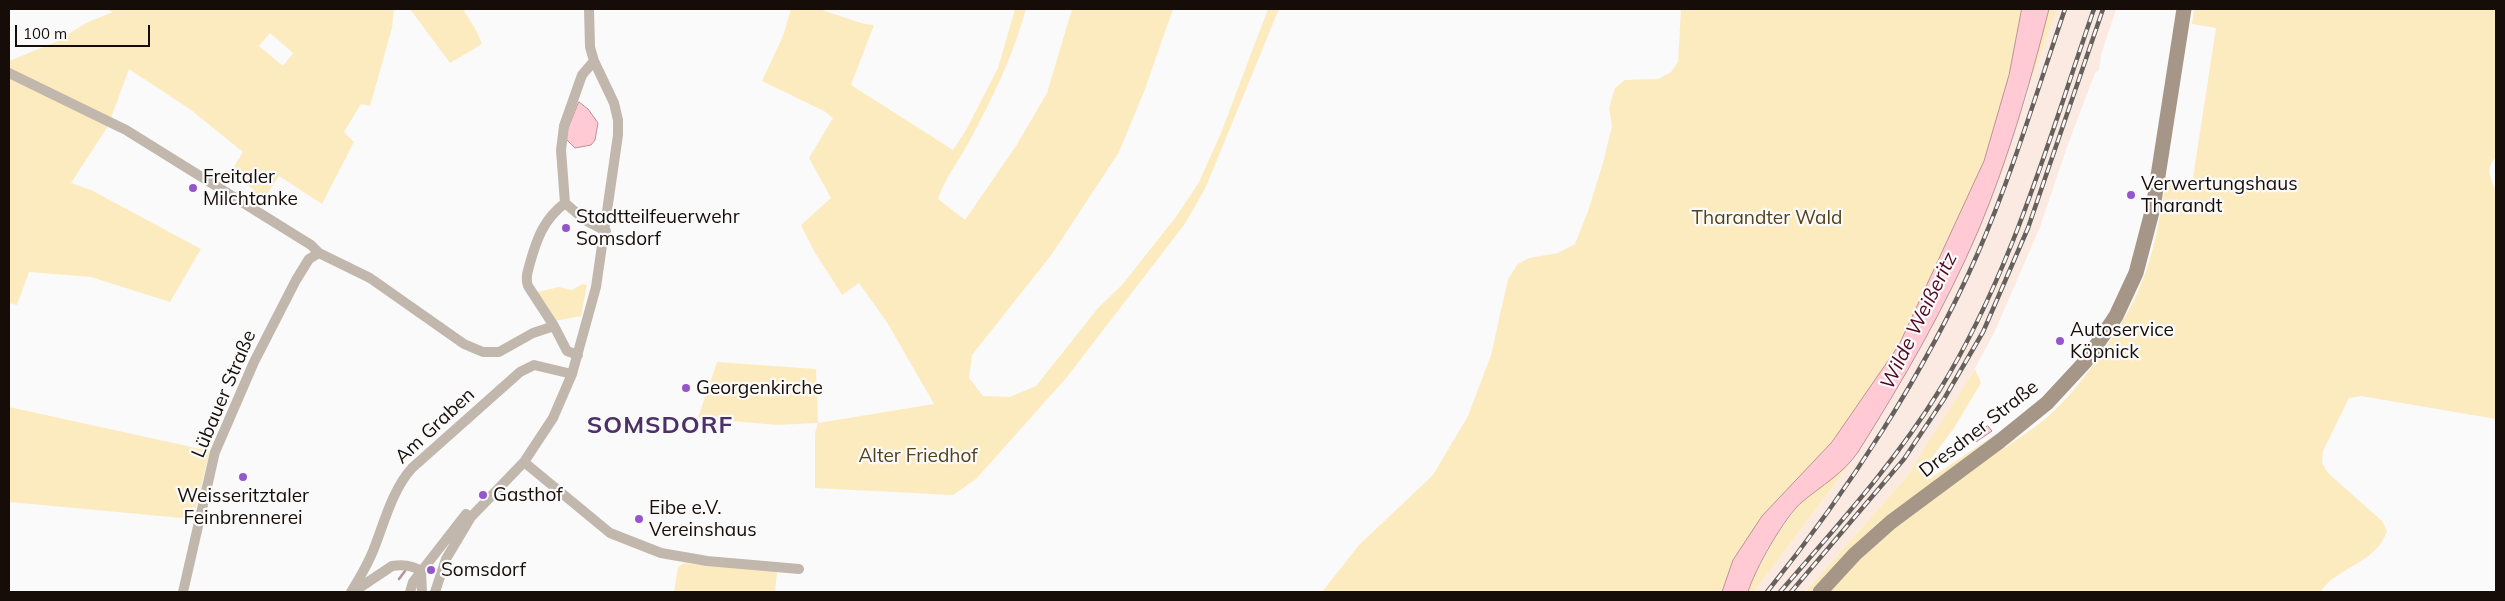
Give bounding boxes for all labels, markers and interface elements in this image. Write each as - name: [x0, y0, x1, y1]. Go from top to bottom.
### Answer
- scale bar: [18, 15, 152, 47]
- text: 100 m: [23, 24, 67, 43]
- place label: Freitaler Milchtanke: [203, 166, 298, 210]
- place label: Verwertungshaus Tharandt: [2141, 173, 2298, 217]
- marker: Freitaler Milchtanke: [187, 182, 199, 194]
- marker: Verwertungshaus Tharandt: [2125, 189, 2137, 201]
- place label: Stadtteilfeuerwehr Somsdorf: [576, 206, 740, 250]
- park label: Tharandter Wald: [1692, 207, 1842, 229]
- marker: Stadtteilfeuerwehr Somsdorf: [560, 222, 572, 234]
- water label: Wilde Weißeritz: [1875, 249, 1963, 393]
- place label: Autoservice Köpnick: [2070, 319, 2174, 363]
- street label: Lübauer Straße: [187, 327, 261, 461]
- marker: Autoservice Köpnick: [2054, 335, 2066, 347]
- street label: Dresdner Straße: [1915, 376, 2043, 482]
- place label: Georgenkirche: [696, 377, 823, 399]
- marker: Georgenkirche: [680, 382, 692, 394]
- street label: Am Graben: [390, 383, 480, 469]
- district label: SOMSDORF: [586, 412, 734, 440]
- park label: Alter Friedhof: [858, 445, 978, 467]
- marker: Weisseritztaler Feinbrennerei: [237, 471, 249, 483]
- place label: Gasthof: [493, 484, 563, 506]
- place label: Weisseritztaler Feinbrennerei: [177, 485, 309, 529]
- marker: Gasthof: [477, 489, 489, 501]
- place label: Eibe e.V. Vereinshaus: [649, 497, 757, 541]
- marker: Eibe e.V. Vereinshaus: [633, 513, 645, 525]
- place label: Somsdorf: [441, 559, 526, 581]
- marker: Somsdorf: [425, 564, 437, 576]

